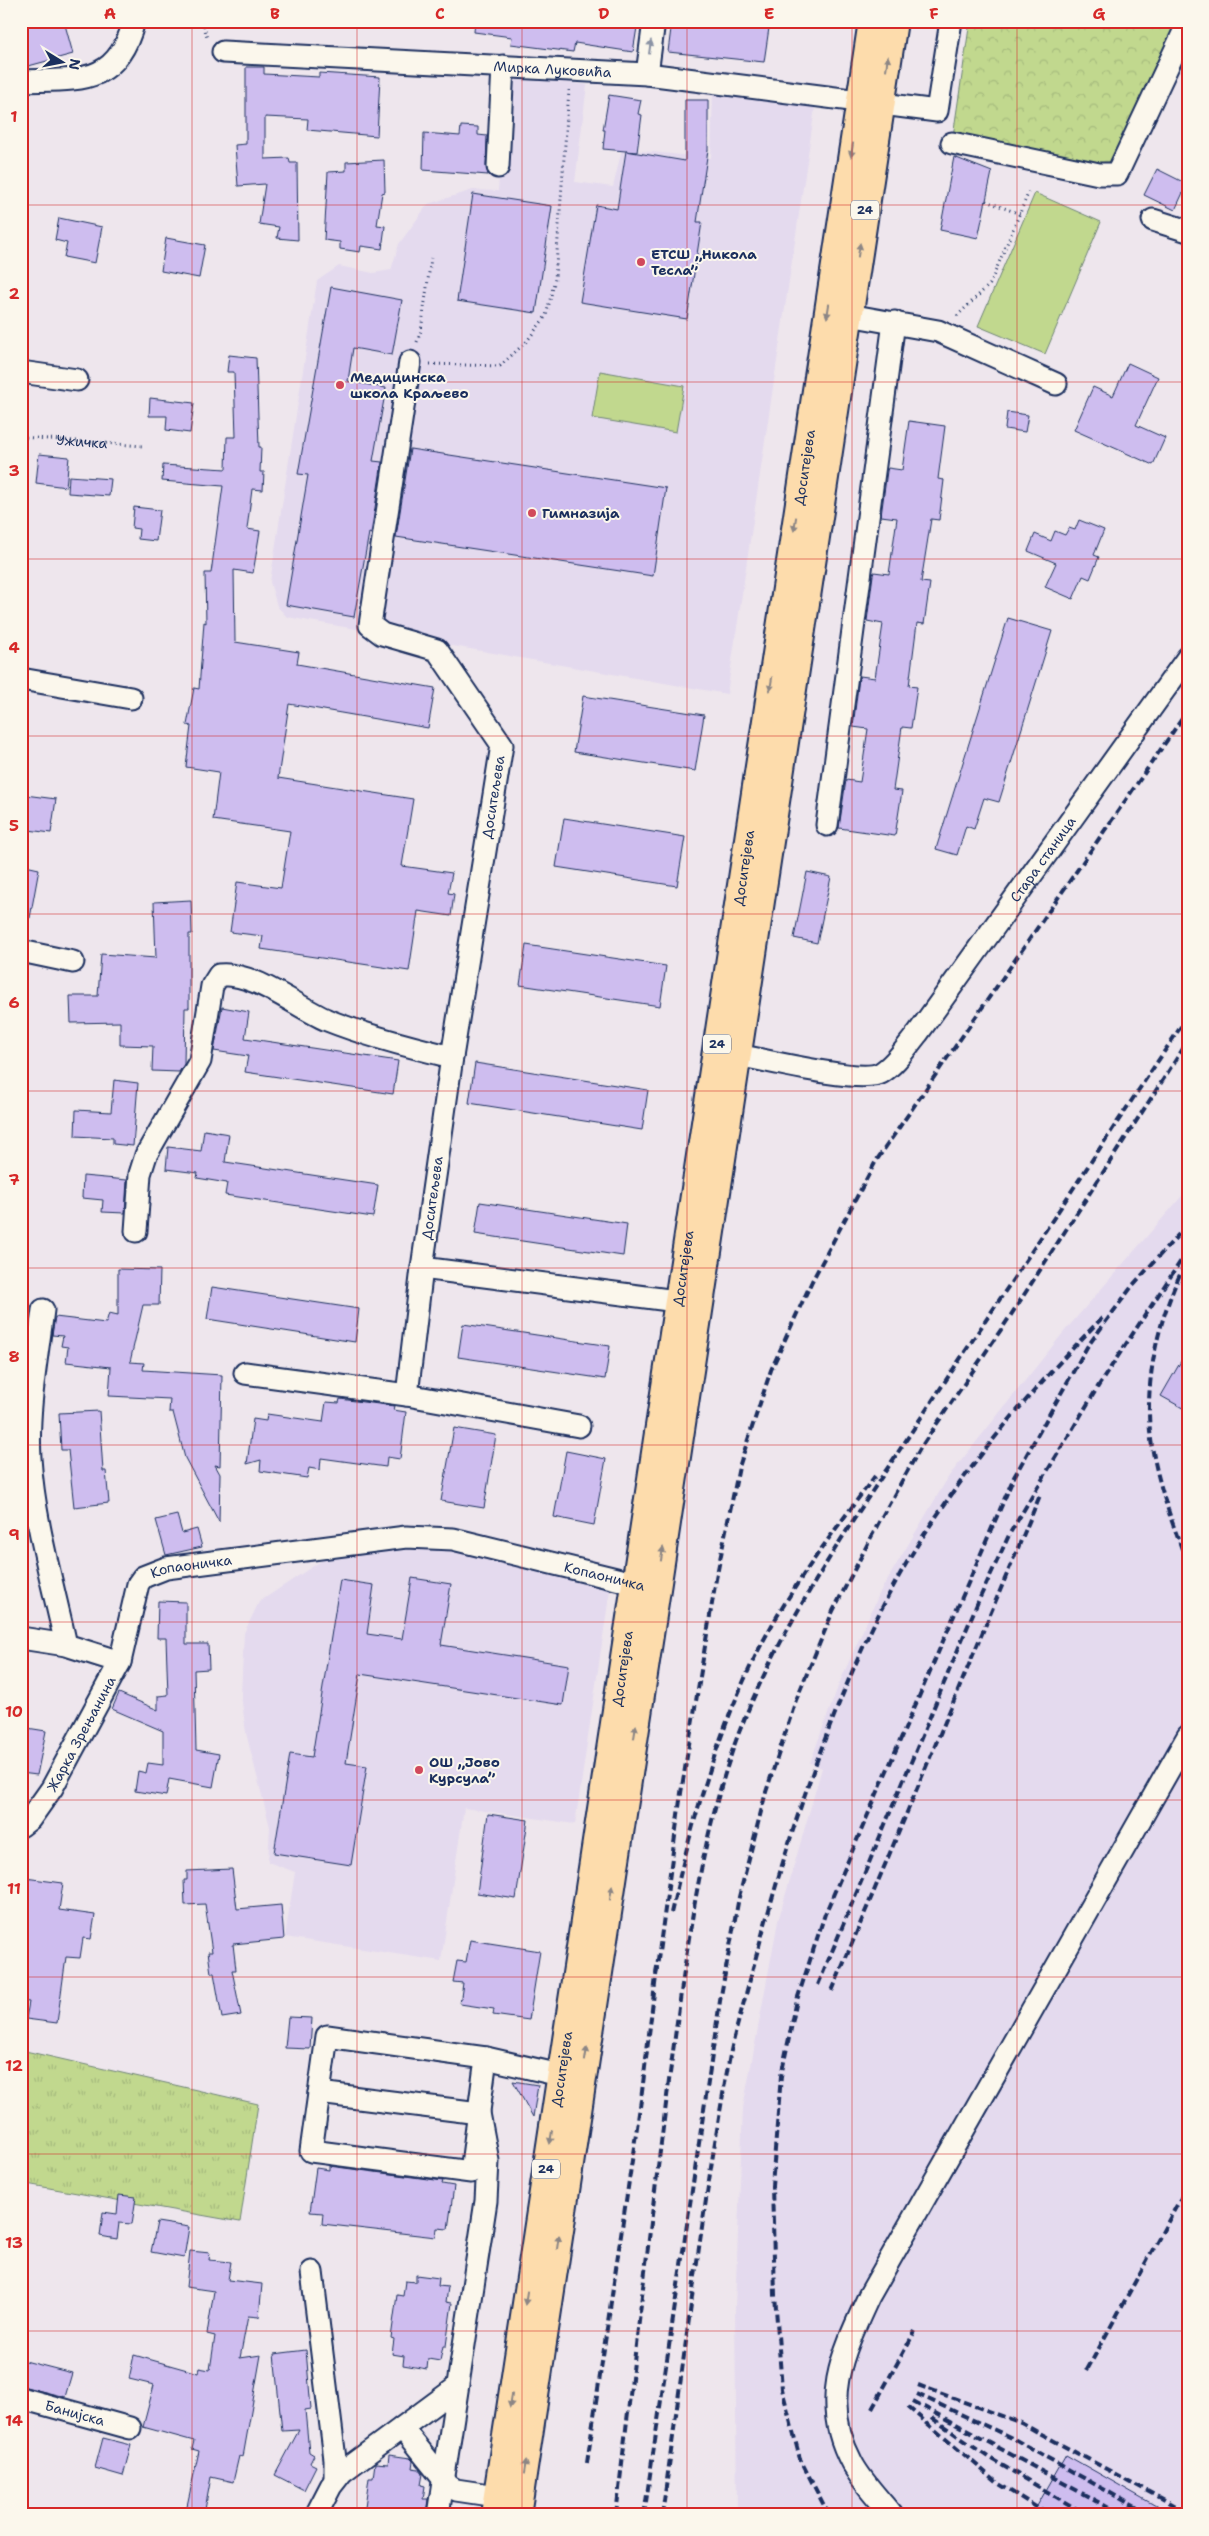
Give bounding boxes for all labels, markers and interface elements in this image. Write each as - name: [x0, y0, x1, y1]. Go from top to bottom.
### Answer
- text: A: [104, 3, 116, 24]
- text: B: [270, 3, 280, 24]
- text: C: [435, 3, 445, 24]
- text: D: [598, 3, 610, 24]
- text: E: [764, 3, 774, 24]
- text: F: [929, 3, 939, 24]
- text: G: [1093, 3, 1106, 24]
- north arrow: [38, 38, 88, 88]
- one-way arrow: [646, 39, 654, 55]
- one-way arrow: [884, 54, 892, 70]
- text: N: [65, 57, 85, 71]
- street label: Мирка Луковића: [493, 57, 612, 81]
- text: 1: [10, 106, 18, 127]
- one-way arrow: [848, 143, 856, 159]
- road number: 24: [851, 200, 879, 220]
- one-way arrow: [855, 241, 863, 257]
- place label: ЕТСШ „Никола Тесла”: [651, 245, 757, 279]
- marker: ЕТСШ „Никола Тесла”: [635, 256, 647, 268]
- text: 2: [8, 283, 20, 304]
- one-way arrow: [823, 303, 831, 319]
- place label: Медицинска школа Краљево: [350, 368, 469, 402]
- marker: Медицинска школа Краљево: [334, 379, 346, 391]
- street label: Доситејева: [790, 428, 819, 506]
- street label: Ужичка: [56, 431, 108, 452]
- text: 3: [8, 460, 20, 481]
- place label: Гимназија: [542, 504, 620, 522]
- marker: Гимназија: [526, 507, 538, 519]
- one-way arrow: [791, 516, 799, 532]
- text: 4: [8, 637, 20, 658]
- one-way arrow: [767, 677, 775, 693]
- street label: Доситељева: [478, 754, 508, 840]
- street label: Стара станица: [1006, 813, 1080, 906]
- text: 5: [9, 815, 19, 836]
- street label: Доситејева: [729, 829, 758, 907]
- text: 6: [8, 992, 20, 1013]
- road number: 24: [703, 1034, 731, 1054]
- street label: Доситељева: [417, 1155, 447, 1241]
- text: 7: [8, 1169, 20, 1190]
- street label: Доситејева: [668, 1229, 698, 1307]
- text: 8: [8, 1346, 20, 1367]
- text: 9: [8, 1524, 20, 1545]
- one-way arrow: [658, 1546, 666, 1562]
- street label: Копаоничка: [148, 1551, 233, 1582]
- street label: Копаоничка: [562, 1558, 647, 1595]
- street label: Доситејева: [608, 1629, 637, 1708]
- street label: Жарка Зрењанина: [43, 1673, 120, 1795]
- text: 10: [5, 1701, 23, 1722]
- one-way arrow: [631, 1724, 639, 1740]
- place label: ОШ „Јово Курсула”: [429, 1753, 500, 1787]
- marker: ОШ „Јово Курсула”: [413, 1764, 425, 1776]
- text: 11: [7, 1878, 21, 1899]
- one-way arrow: [607, 1885, 615, 1901]
- street label: Доситејева: [547, 2030, 576, 2108]
- one-way arrow: [583, 2045, 591, 2061]
- text: 12: [5, 2055, 23, 2076]
- one-way arrow: [546, 2130, 554, 2146]
- road number: 24: [532, 2160, 560, 2178]
- text: 13: [5, 2232, 23, 2253]
- one-way arrow: [555, 2233, 563, 2249]
- one-way arrow: [522, 2290, 530, 2306]
- one-way arrow: [506, 2394, 514, 2410]
- street label: Банијска: [43, 2396, 107, 2430]
- text: 14: [5, 2410, 23, 2431]
- one-way arrow: [521, 2458, 529, 2474]

